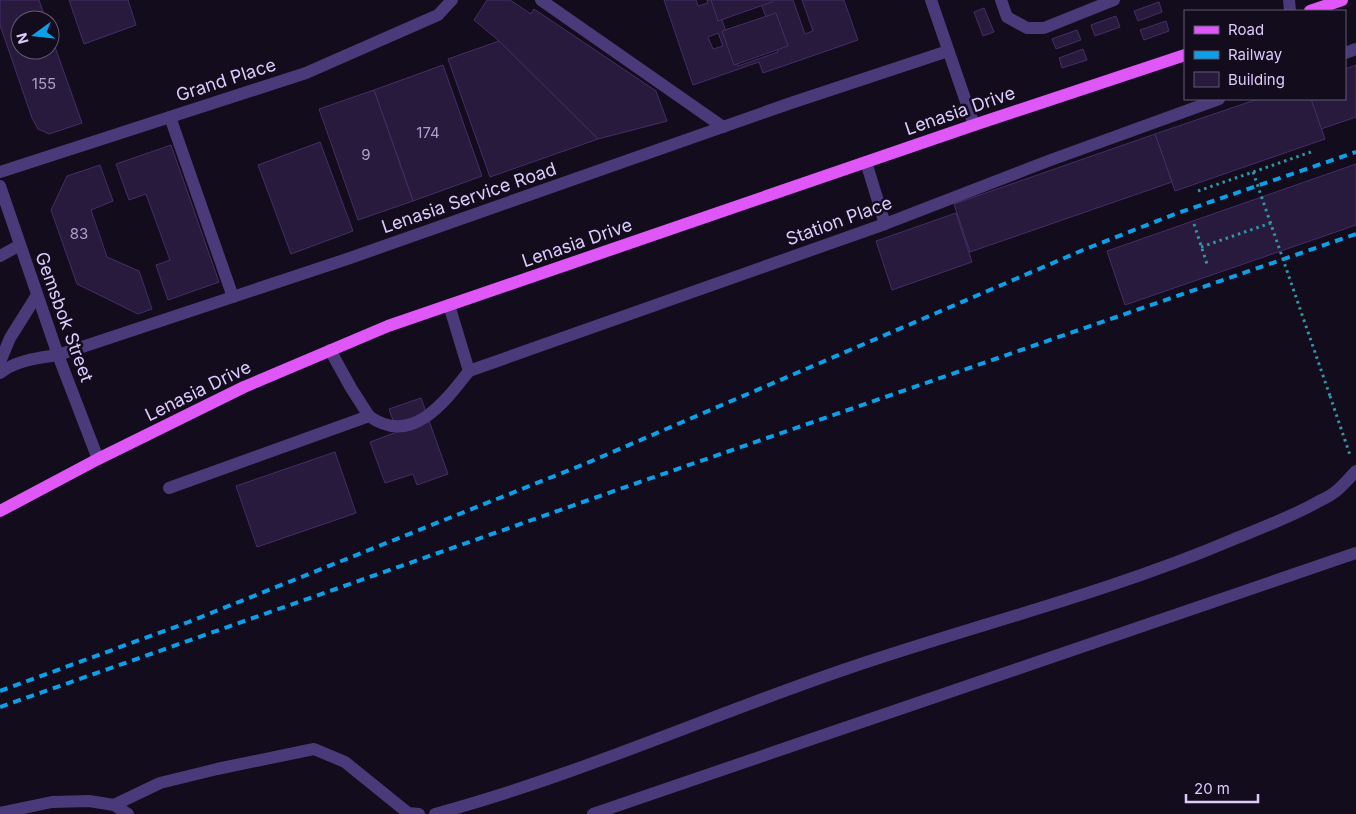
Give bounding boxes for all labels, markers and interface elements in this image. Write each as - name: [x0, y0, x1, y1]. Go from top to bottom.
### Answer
- north arrow: [10, 10, 60, 60]
- legend: [1184, 10, 1346, 100]
- text: Road: [1228, 20, 1264, 39]
- text: N: [12, 31, 32, 46]
- text: Railway: [1228, 45, 1283, 64]
- street label: Grand Place: [173, 54, 278, 106]
- text: Building: [1228, 70, 1285, 89]
- house number: 155: [32, 74, 56, 93]
- street label: Lenasia Drive: [902, 82, 1018, 139]
- house number: 174: [416, 123, 440, 142]
- house number: 9: [361, 145, 371, 164]
- street label: Lenasia Service Road: [379, 158, 559, 237]
- street label: Station Place: [783, 192, 895, 249]
- street label: Lenasia Drive: [519, 214, 635, 271]
- house number: 83: [70, 224, 88, 243]
- street label: Gemsbok Street: [31, 249, 98, 385]
- street label: Lenasia Drive: [141, 356, 254, 425]
- scale bar: [1186, 772, 1258, 804]
- text: 20 m: [1194, 779, 1230, 798]

